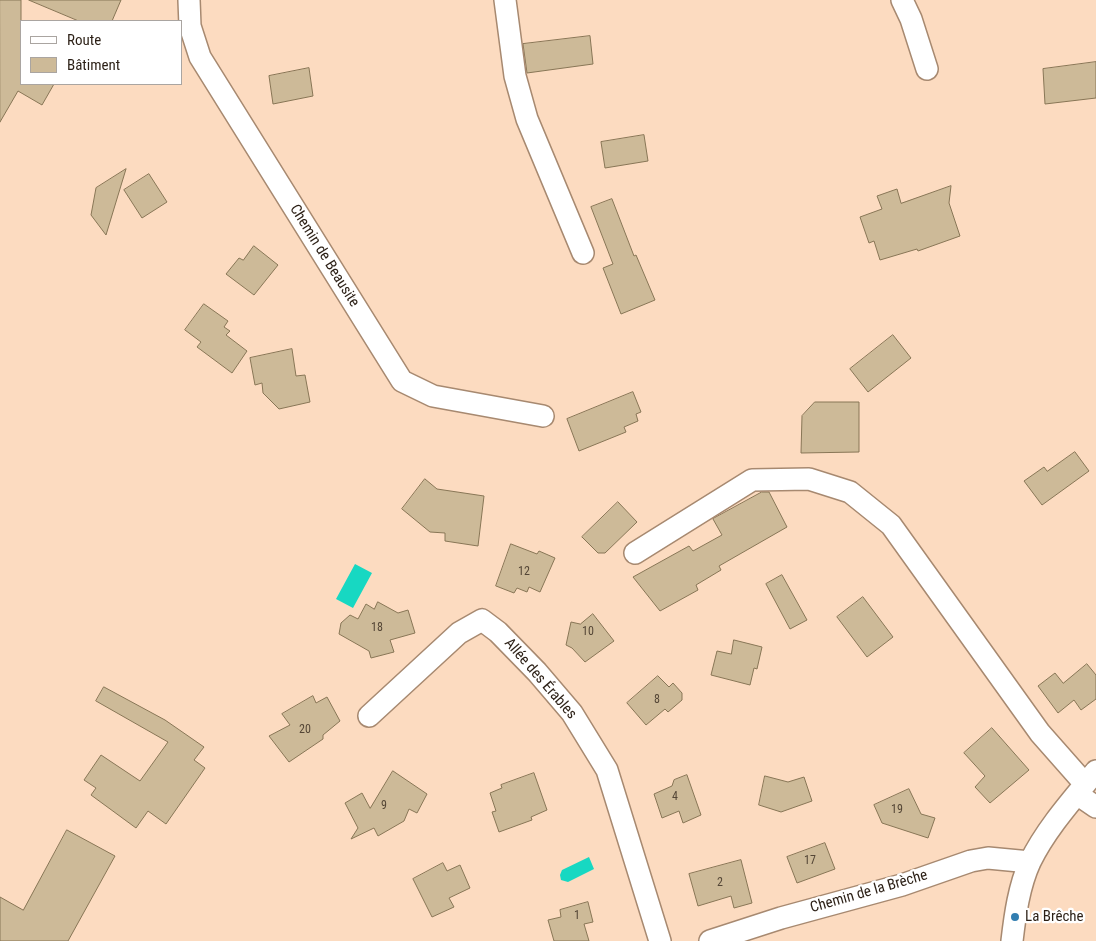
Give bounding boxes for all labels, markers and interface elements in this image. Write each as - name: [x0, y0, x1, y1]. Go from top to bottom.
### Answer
- legend: [20, 20, 182, 85]
- text: Route: [67, 31, 101, 49]
- text: Bâtiment: [67, 56, 120, 74]
- street label: Chemin de Beausite: [285, 201, 363, 311]
- house number: 12: [518, 565, 530, 579]
- house number: 18: [371, 621, 383, 635]
- house number: 10: [582, 625, 594, 639]
- street label: Allée des Érables: [500, 635, 580, 723]
- house number: 8: [654, 693, 660, 707]
- house number: 20: [299, 723, 311, 737]
- house number: 4: [672, 790, 678, 804]
- house number: 9: [381, 799, 387, 813]
- house number: 19: [891, 803, 903, 817]
- house number: 17: [804, 854, 816, 868]
- street label: Chemin de la Brèche: [808, 867, 930, 917]
- house number: 2: [717, 876, 723, 890]
- place label: La Brêche: [1025, 908, 1084, 926]
- house number: 1: [574, 909, 580, 923]
- marker: La Brêche: [1009, 911, 1021, 923]

